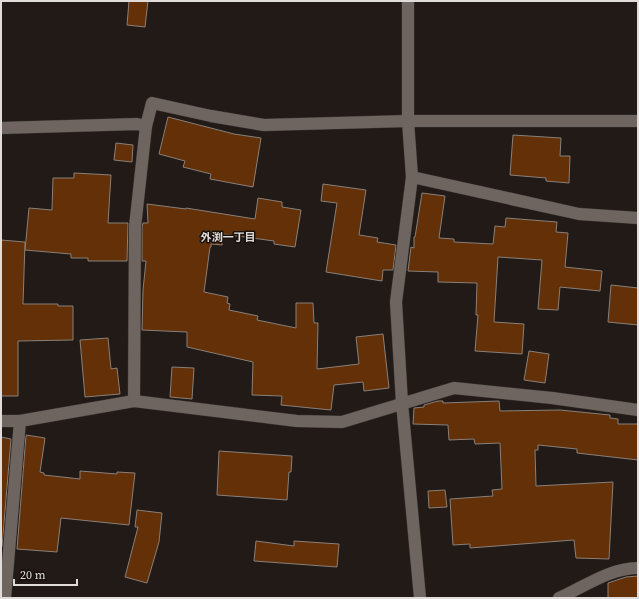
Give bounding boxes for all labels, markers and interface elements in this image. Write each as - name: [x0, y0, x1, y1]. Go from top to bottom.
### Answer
- district label: 外渕一丁目: [201, 230, 256, 245]
- scale bar: [14, 561, 77, 587]
- text: 20 m: [20, 567, 46, 583]

